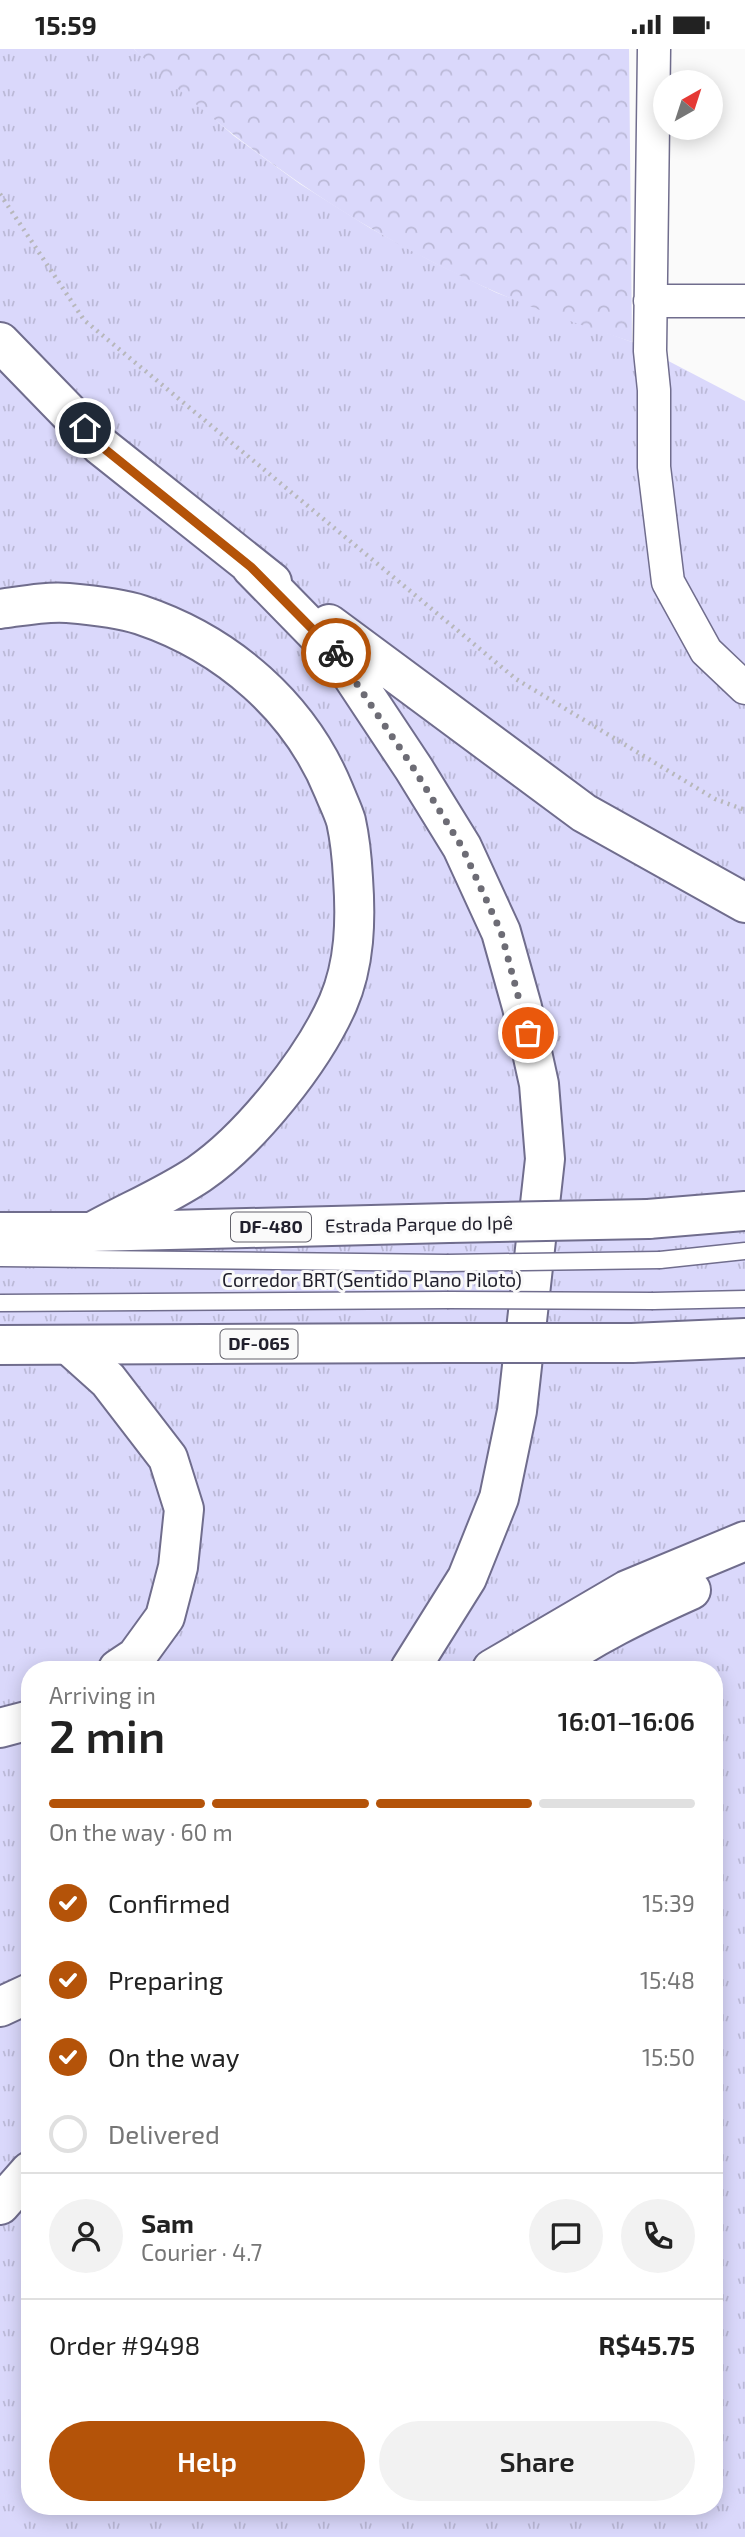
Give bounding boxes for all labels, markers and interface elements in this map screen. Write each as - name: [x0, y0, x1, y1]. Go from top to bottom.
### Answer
- text: 15:59: [35, 9, 97, 40]
- north arrow: [653, 70, 723, 140]
- map controls: [653, 70, 723, 140]
- pin: [55, 398, 115, 458]
- icon: home: [66, 409, 104, 447]
- courier: [301, 618, 371, 688]
- icon: bike: [317, 634, 355, 672]
- pin: [498, 1003, 558, 1063]
- icon: bag: [509, 1014, 547, 1052]
- street label: Estrada Parque do Ipê: [325, 1210, 513, 1237]
- road number: DF-480: [231, 1212, 311, 1241]
- street label: Corredor BRT(Sentido Plano Piloto): [222, 1268, 522, 1291]
- road number: DF-065: [220, 1329, 298, 1359]
- text: Arriving in: [49, 1681, 156, 1709]
- text: 16:01–16:06: [558, 1705, 695, 1736]
- text: 2 min: [49, 1707, 165, 1762]
- text: On the way · 60 m: [49, 1818, 233, 1846]
- icon: check: [49, 1884, 87, 1922]
- text: Confirmed: [108, 1887, 231, 1918]
- text: 15:39: [642, 1889, 695, 1917]
- icon: check: [49, 1961, 87, 1999]
- text: Preparing: [108, 1964, 223, 1995]
- text: 15:48: [640, 1966, 695, 1994]
- icon: check: [49, 2038, 87, 2076]
- text: On the way: [108, 2041, 239, 2072]
- text: 15:50: [642, 2043, 695, 2071]
- text: Delivered: [108, 2118, 220, 2149]
- button: person: [49, 2199, 123, 2273]
- button: chat: [529, 2199, 603, 2273]
- button: phone: [621, 2199, 695, 2273]
- text: Sam: [141, 2207, 194, 2238]
- text: Courier · 4.7: [141, 2238, 262, 2266]
- text: Order #9498: [49, 2329, 200, 2360]
- text: R$45.75: [599, 2329, 695, 2360]
- button: Help: [49, 2421, 365, 2501]
- button: Share: [379, 2421, 695, 2501]

